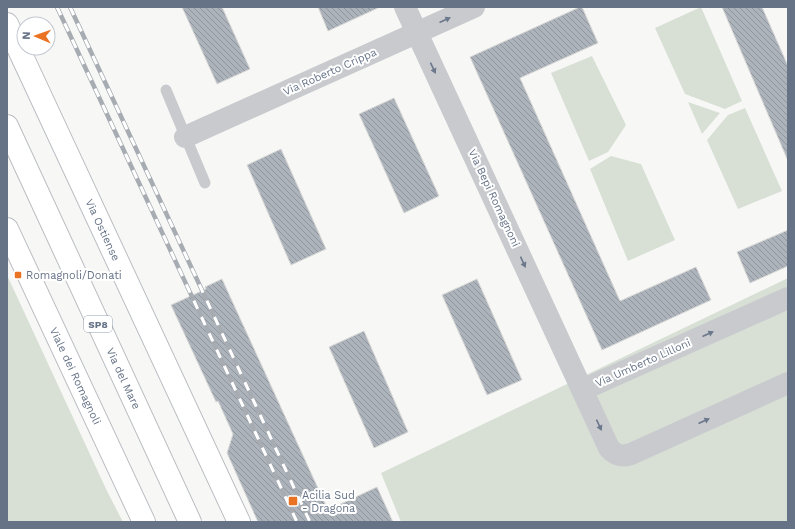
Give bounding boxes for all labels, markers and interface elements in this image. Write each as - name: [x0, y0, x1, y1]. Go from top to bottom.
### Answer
- north arrow: [16, 16, 56, 56]
- one-way arrow: [440, 17, 451, 23]
- text: N: [20, 31, 33, 40]
- street label: Via Roberto Crippa: [281, 46, 379, 98]
- one-way arrow: [430, 62, 436, 74]
- street label: Via Bepi Romagnoni: [466, 147, 522, 249]
- street label: Via Ostiense: [83, 197, 123, 263]
- one-way arrow: [520, 256, 526, 268]
- place label: Romagnoli/Donati: [26, 269, 122, 282]
- marker: Romagnoli/Donati: [13, 270, 23, 280]
- road number: SP8: [84, 316, 112, 332]
- street label: Viale dei Romagnoli: [47, 325, 104, 427]
- one-way arrow: [702, 331, 713, 337]
- street label: Via Umberto Lilloni: [593, 336, 693, 390]
- street label: Via del Mare: [104, 346, 143, 411]
- one-way arrow: [698, 418, 709, 424]
- one-way arrow: [596, 419, 602, 431]
- place label: Acilia Sud - Dragona: [302, 489, 355, 515]
- marker: Acilia Sud - Dragona: [287, 495, 299, 507]

